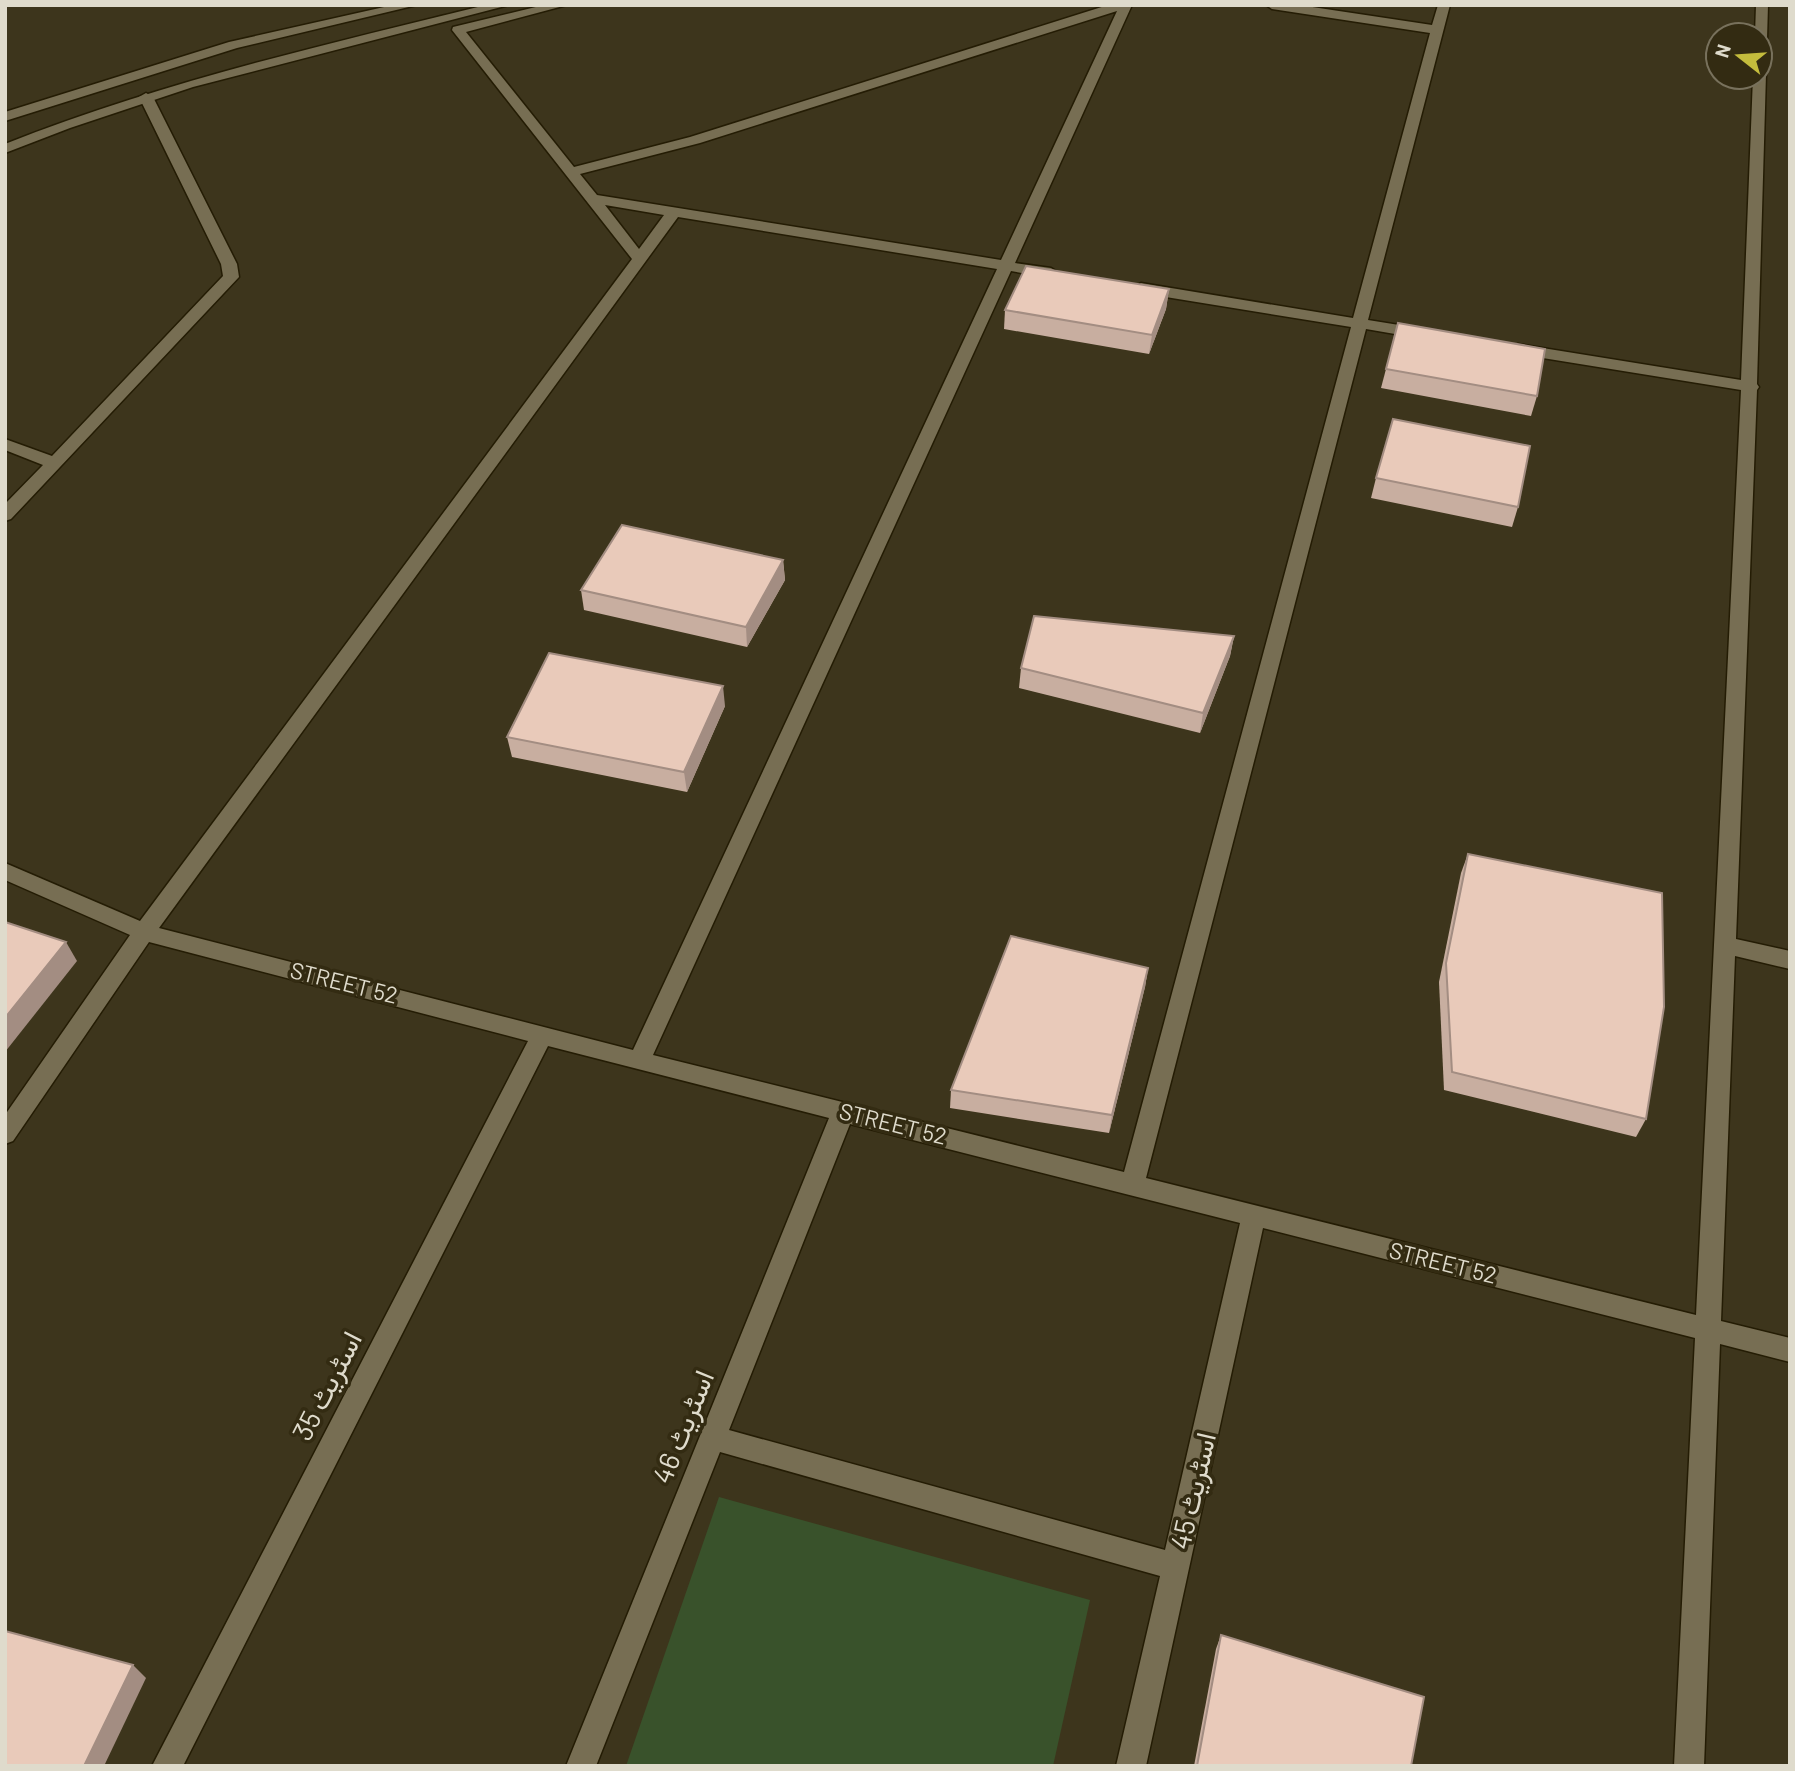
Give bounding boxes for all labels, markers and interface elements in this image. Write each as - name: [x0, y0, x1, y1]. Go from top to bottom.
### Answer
- north arrow: [1704, 21, 1774, 91]
- text: N: [1709, 41, 1735, 60]
- street label: STREET 52: [288, 955, 401, 1009]
- street label: STREET 52: [837, 1096, 950, 1150]
- street label: STREET 52: [1387, 1235, 1500, 1289]
- street label: اسٹریٹ 35: [284, 1325, 370, 1447]
- street label: اسٹریٹ 46: [644, 1365, 722, 1489]
- street label: اسٹریٹ 45: [1162, 1429, 1224, 1553]

